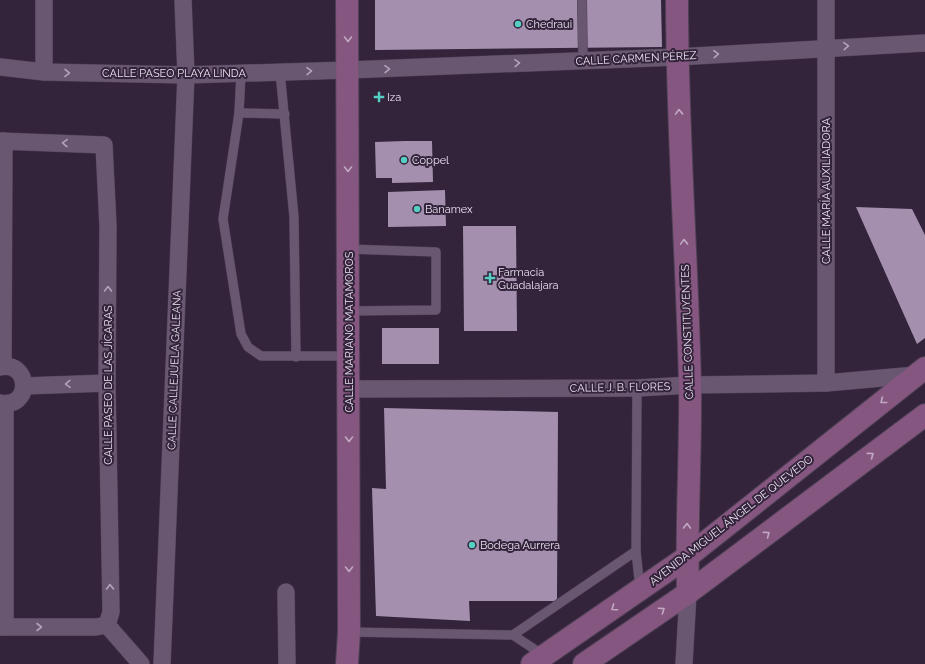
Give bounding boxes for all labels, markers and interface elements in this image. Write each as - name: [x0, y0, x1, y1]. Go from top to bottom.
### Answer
- place label: Chedraui: [526, 18, 572, 31]
- marker: Chedraui: [513, 19, 523, 29]
- one-way arrow: [344, 36, 352, 42]
- one-way arrow: [843, 42, 849, 51]
- street label: CALLE CARMEN PÉREZ: [575, 48, 697, 68]
- one-way arrow: [713, 50, 719, 59]
- one-way arrow: [514, 59, 520, 68]
- one-way arrow: [384, 64, 390, 73]
- street label: CALLE PASEO PLAYA LINDA: [102, 67, 246, 80]
- one-way arrow: [306, 67, 312, 76]
- one-way arrow: [64, 68, 70, 77]
- place label: Iza: [387, 91, 401, 104]
- marker: Iza: [374, 92, 384, 102]
- one-way arrow: [675, 109, 683, 115]
- street label: CALLE MARÍA AUXILIADORA: [819, 117, 833, 264]
- one-way arrow: [62, 139, 68, 148]
- place label: Coppel: [412, 154, 449, 167]
- marker: Coppel: [399, 155, 409, 165]
- one-way arrow: [344, 166, 352, 172]
- place label: Banamex: [425, 203, 473, 216]
- marker: Banamex: [412, 204, 422, 214]
- one-way arrow: [680, 239, 689, 245]
- street label: CALLE MARIANO MATAMOROS: [343, 251, 356, 412]
- street label: CALLE CONSTITUYENTES: [679, 264, 696, 400]
- place label: Farmacia Guadalajara: [498, 266, 559, 292]
- marker: Farmacia Guadalajara: [485, 273, 495, 283]
- one-way arrow: [103, 286, 112, 292]
- street label: CALLE CALLEJUELA GALEANA: [165, 289, 184, 450]
- street label: CALLE PASEO DE LAS JÍCARAS: [101, 305, 115, 465]
- one-way arrow: [65, 380, 71, 389]
- street label: CALLE J. B. FLORES: [570, 380, 671, 395]
- one-way arrow: [881, 397, 888, 404]
- one-way arrow: [345, 436, 353, 442]
- street label: AVENIDA MIGUEL ÁNGEL DE QUEVEDO: [646, 452, 816, 588]
- one-way arrow: [867, 453, 874, 460]
- one-way arrow: [683, 523, 692, 529]
- one-way arrow: [763, 531, 770, 538]
- place label: Bodega Aurrera: [480, 539, 560, 552]
- marker: Bodega Aurrera: [467, 540, 477, 550]
- one-way arrow: [345, 566, 353, 572]
- one-way arrow: [106, 584, 114, 590]
- one-way arrow: [611, 603, 618, 611]
- one-way arrow: [658, 608, 665, 615]
- one-way arrow: [36, 623, 42, 631]

